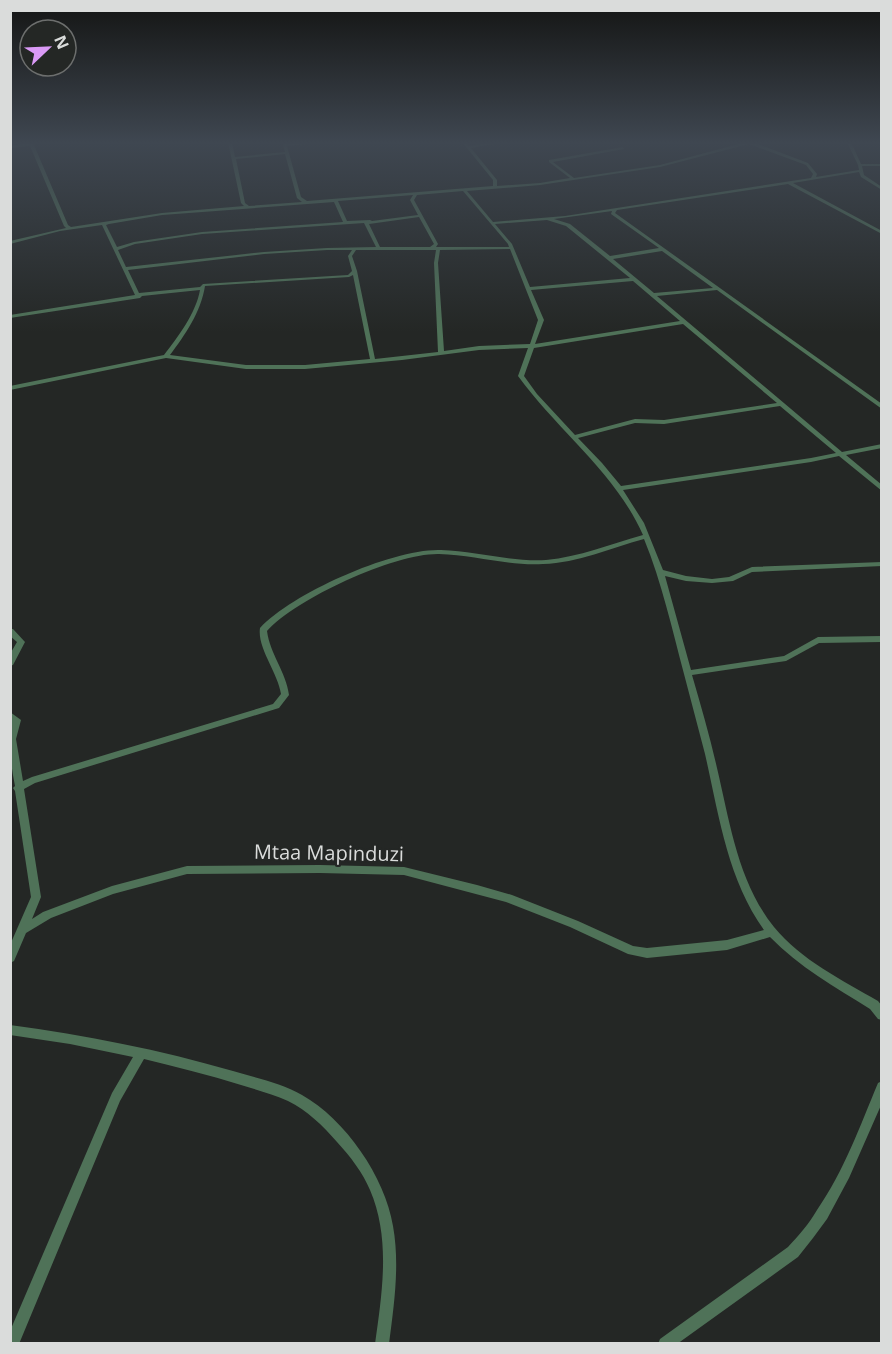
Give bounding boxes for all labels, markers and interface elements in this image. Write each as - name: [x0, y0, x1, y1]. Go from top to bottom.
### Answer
- north arrow: [18, 18, 78, 78]
- text: N: [49, 32, 74, 52]
- street label: Mtaa Mapinduzi: [254, 838, 404, 867]

